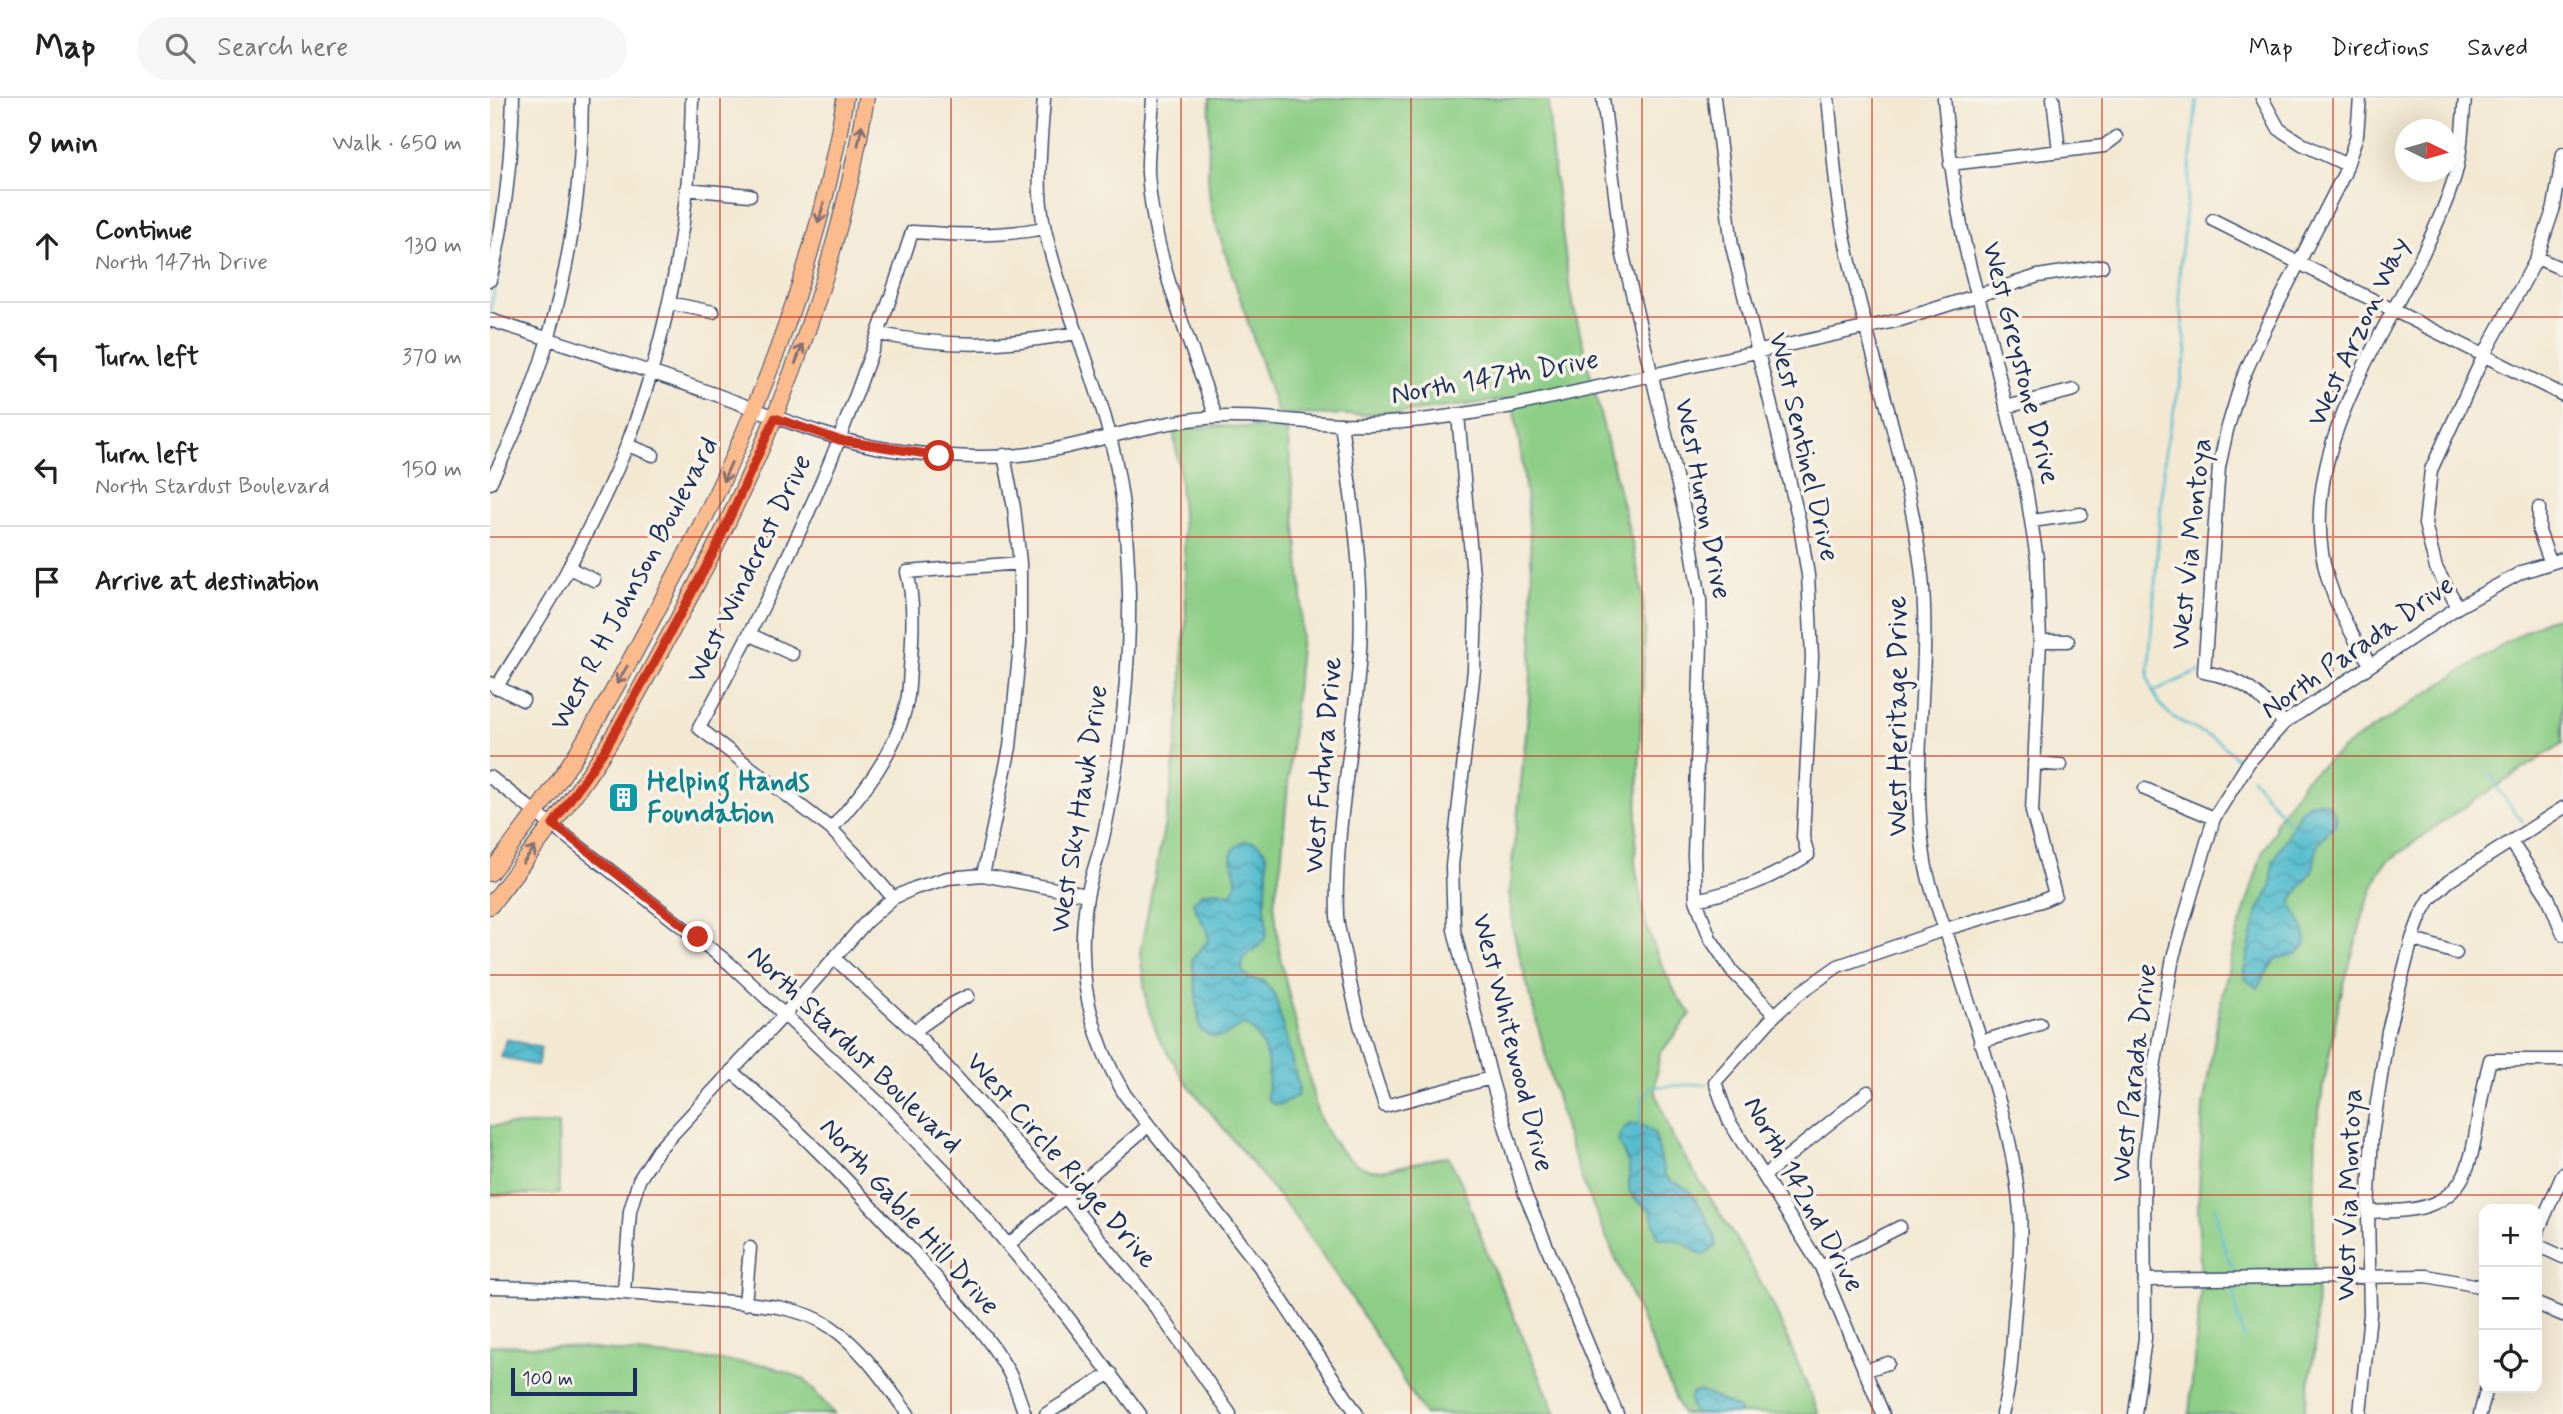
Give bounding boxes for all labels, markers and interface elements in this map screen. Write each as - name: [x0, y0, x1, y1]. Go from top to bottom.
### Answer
- search box: [137, 17, 627, 80]
- text: Map: [35, 26, 95, 70]
- icon: search: [161, 29, 199, 67]
- text: Search here: [217, 31, 348, 65]
- text: Map: [2249, 33, 2293, 64]
- text: Directions: [2331, 33, 2429, 64]
- text: Saved: [2467, 33, 2528, 64]
- north arrow: [2395, 119, 2458, 182]
- text: 9 min: [28, 124, 98, 163]
- one-way arrow: [853, 124, 867, 147]
- text: Walk · 650 m: [332, 129, 462, 159]
- one-way arrow: [814, 201, 827, 224]
- text: Continue: [95, 214, 192, 248]
- icon: ahead: [28, 227, 66, 265]
- text: 130 m: [404, 231, 462, 261]
- street label: West Arzon Way: [2299, 231, 2419, 433]
- street label: West Greystone Drive: [1972, 238, 2068, 488]
- text: North 147th Drive: [95, 248, 268, 278]
- street label: West Sentinel Drive: [1759, 329, 1847, 565]
- icon: left: [28, 339, 66, 377]
- text: Turn left: [95, 341, 199, 375]
- street label: North 147th Drive: [1388, 342, 1602, 414]
- text: 370 m: [402, 343, 462, 373]
- one-way arrow: [794, 344, 806, 365]
- street label: West Huron Drive: [1664, 396, 1740, 602]
- street label: West R H Johnson Boulevard: [542, 431, 728, 737]
- street label: West Via Montoya: [2162, 436, 2222, 652]
- text: Turn left: [95, 438, 199, 472]
- route start: [923, 440, 954, 471]
- street label: West Windcrest Drive: [678, 448, 822, 690]
- icon: left: [28, 451, 66, 489]
- text: 150 m: [401, 455, 462, 485]
- one-way arrow: [720, 461, 733, 483]
- text: North Stardust Boulevard: [95, 472, 330, 502]
- icon: arrive: [28, 563, 66, 601]
- text: Arrive at destination: [95, 565, 319, 599]
- street label: North Parada Drive: [2254, 568, 2462, 728]
- street label: West Heritage Drive: [1880, 596, 1917, 836]
- street label: West Futura Drive: [1296, 655, 1352, 875]
- one-way arrow: [615, 664, 629, 684]
- street label: West Sky Hawk Drive: [1042, 682, 1118, 936]
- place label: Helping Hands Foundation: [647, 764, 810, 833]
- building icon: Helping Hands Foundation: [607, 781, 641, 815]
- one-way arrow: [522, 846, 537, 864]
- street label: West Whitewood Drive: [1462, 910, 1562, 1176]
- route end: [682, 921, 713, 952]
- street label: North Stardust Boulevard: [738, 938, 970, 1162]
- street label: West Parada Drive: [2103, 961, 2167, 1185]
- street label: West Circle Ridge Drive: [957, 1045, 1165, 1277]
- street label: West Via Montoya: [2328, 1088, 2372, 1302]
- street label: North 142nd Drive: [1734, 1091, 1872, 1299]
- street label: North Gable Hill Drive: [810, 1110, 1008, 1324]
- map controls: [2479, 1204, 2542, 1393]
- button: +: [2479, 1204, 2542, 1267]
- button: −: [2479, 1267, 2542, 1330]
- button: locate: [2479, 1330, 2542, 1393]
- scale bar: [511, 1365, 637, 1397]
- text: 100 m: [522, 1367, 573, 1392]

